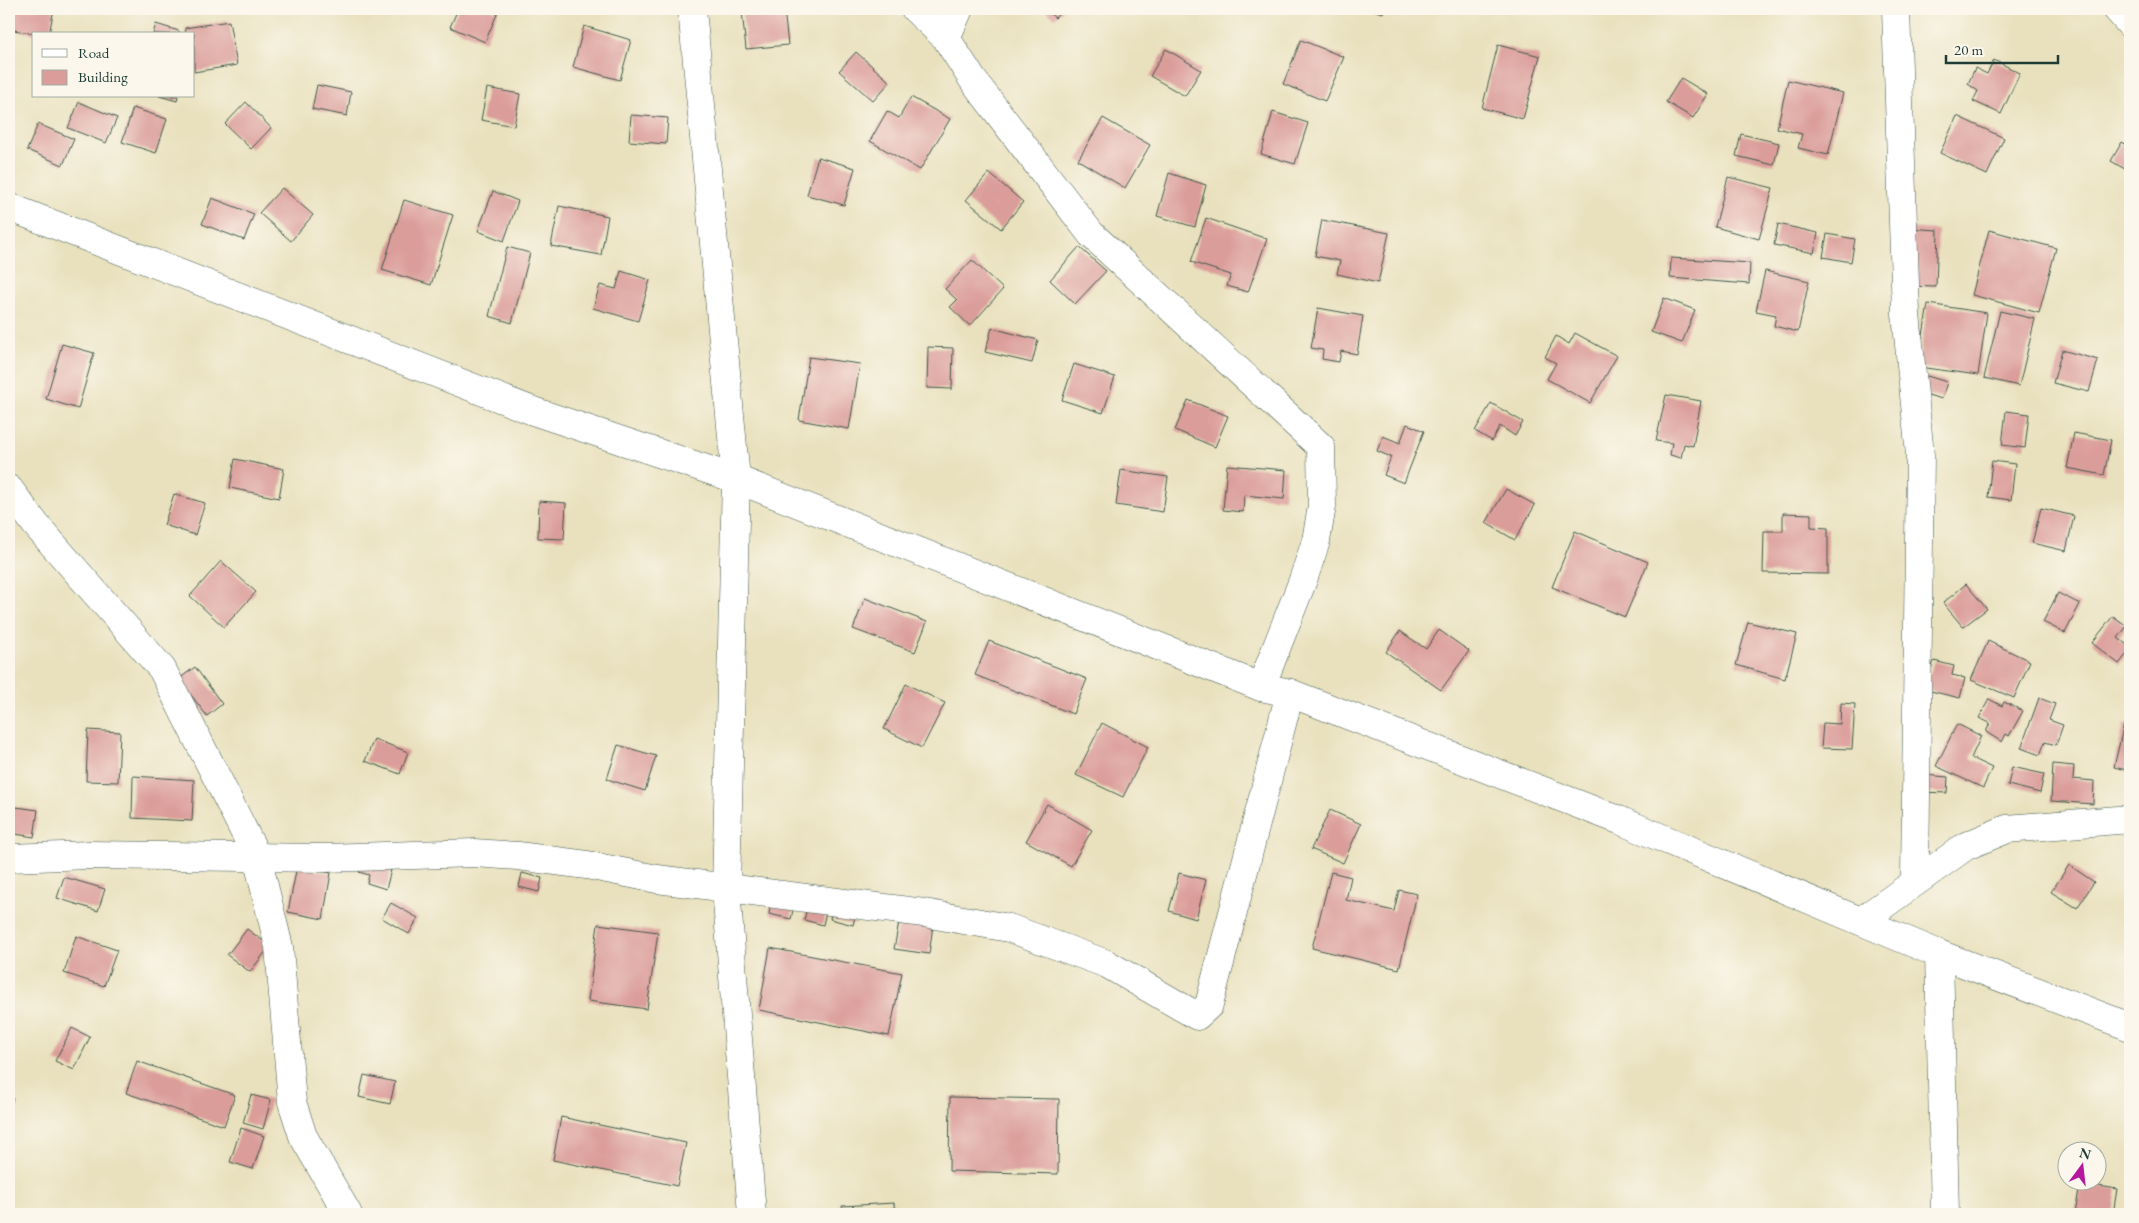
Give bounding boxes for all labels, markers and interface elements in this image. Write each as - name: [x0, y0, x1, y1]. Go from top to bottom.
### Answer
- legend: [32, 32, 195, 98]
- scale bar: [1946, 32, 2059, 64]
- text: 20 m: [1954, 40, 1983, 59]
- text: Road: [78, 43, 110, 62]
- text: Building: [78, 67, 128, 86]
- north arrow: [2056, 1140, 2106, 1190]
- text: N: [2078, 1143, 2094, 1164]

